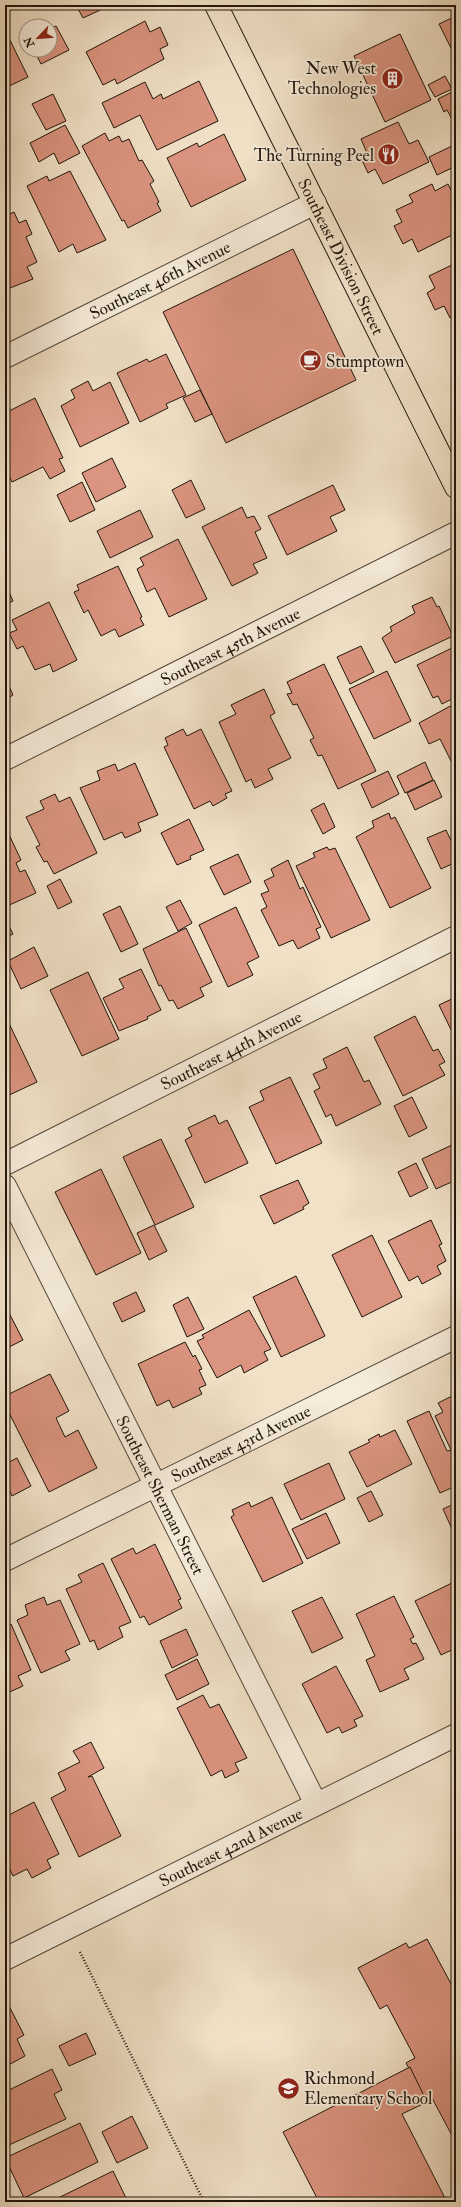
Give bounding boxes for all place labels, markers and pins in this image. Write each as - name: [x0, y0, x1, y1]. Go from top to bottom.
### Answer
- place label: New West Technologies: [288, 58, 376, 99]
- building icon: New West Technologies: [379, 65, 405, 91]
- restaurant icon: The Turning Peel: [376, 142, 402, 168]
- place label: The Turning Peel: [254, 145, 375, 166]
- cafe icon: Stumptown: [297, 348, 323, 374]
- place label: Stumptown: [326, 351, 405, 373]
- place label: Richmond Elementary School: [304, 2068, 433, 2110]
- school or university icon: Richmond Elementary School: [276, 2075, 302, 2101]

